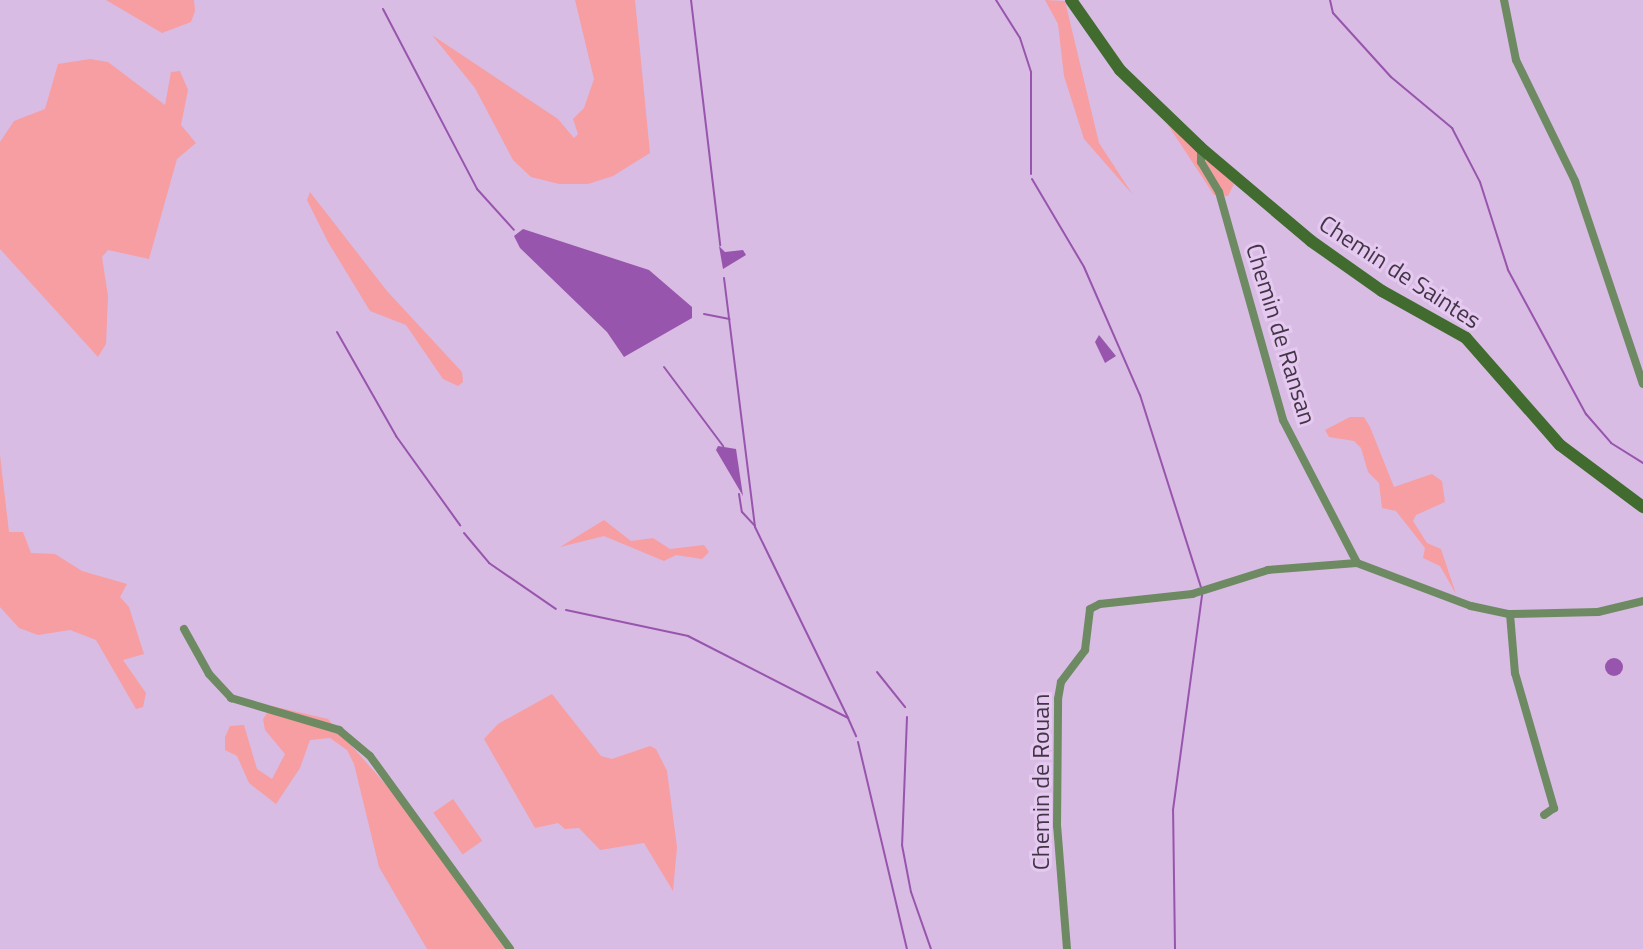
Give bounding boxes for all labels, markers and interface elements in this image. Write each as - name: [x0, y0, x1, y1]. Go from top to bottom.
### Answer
- street label: Chemin de Saintes: [1314, 209, 1486, 335]
- street label: Chemin de Ransan: [1240, 240, 1322, 428]
- street label: Chemin de Rouan: [1027, 694, 1055, 870]

